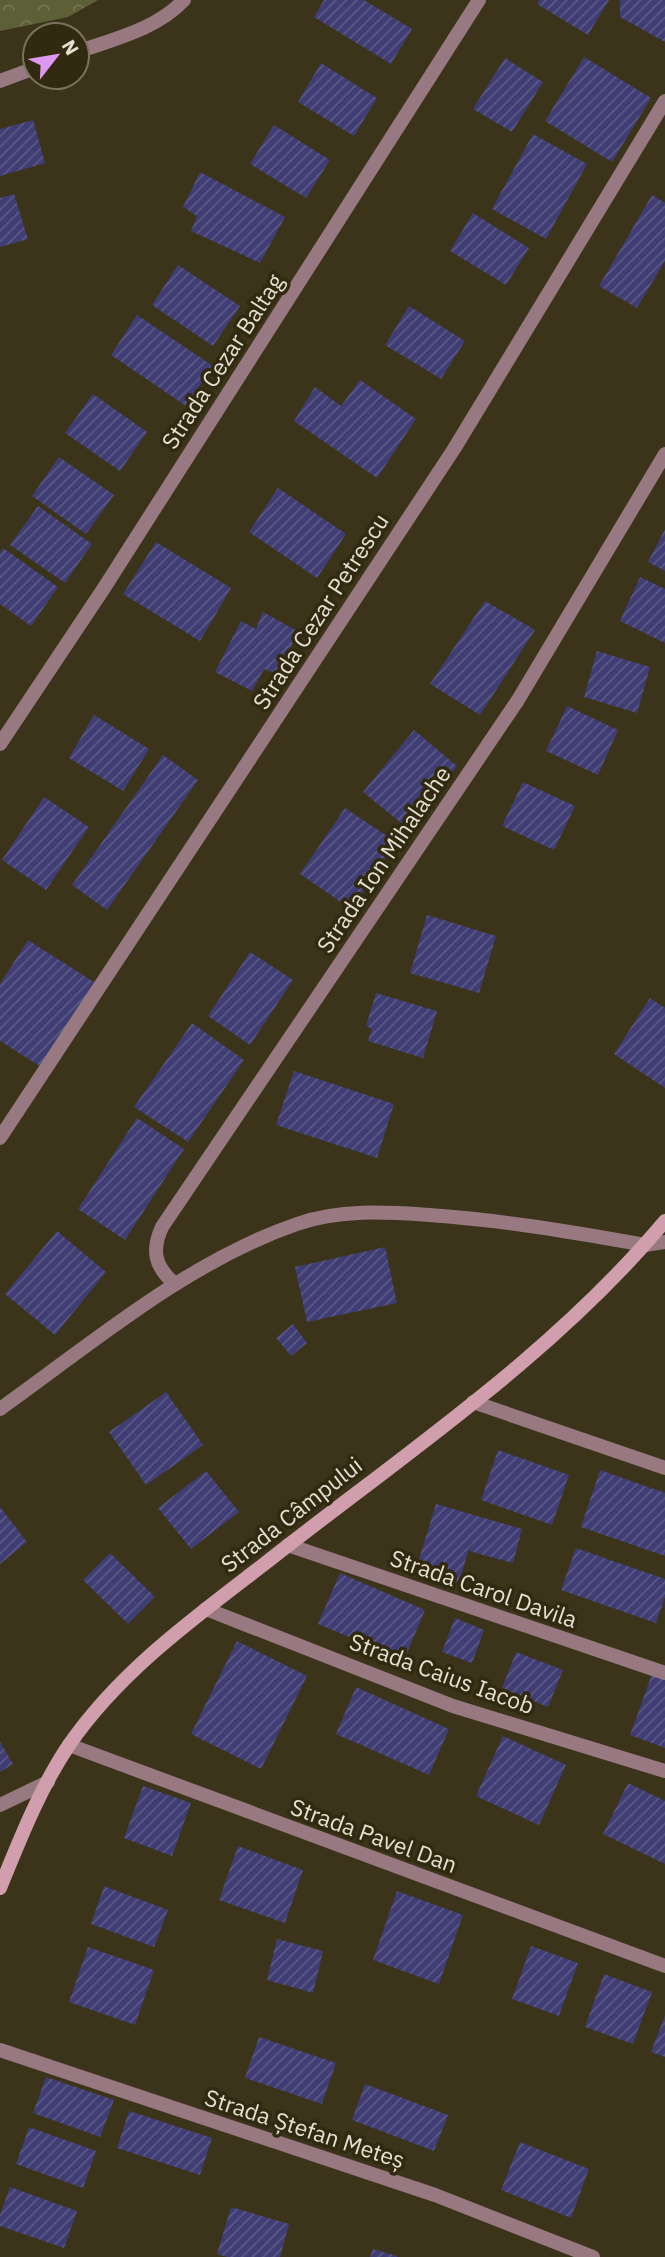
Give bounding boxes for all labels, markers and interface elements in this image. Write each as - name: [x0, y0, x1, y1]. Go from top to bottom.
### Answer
- north arrow: [21, 21, 91, 91]
- text: N: [57, 35, 84, 59]
- street label: Strada Cezar Baltag: [154, 268, 290, 454]
- street label: Strada Cezar Petrescu: [245, 507, 395, 715]
- street label: Strada Ion Mihalache: [309, 760, 457, 958]
- street label: Strada Câmpului: [214, 1449, 368, 1579]
- street label: Strada Carol Davila: [387, 1542, 581, 1634]
- street label: Strada Caius Iacob: [346, 1626, 538, 1720]
- street label: Strada Pavel Dan: [287, 1791, 461, 1879]
- street label: Strada Ștefan Meteș: [201, 2082, 409, 2174]

